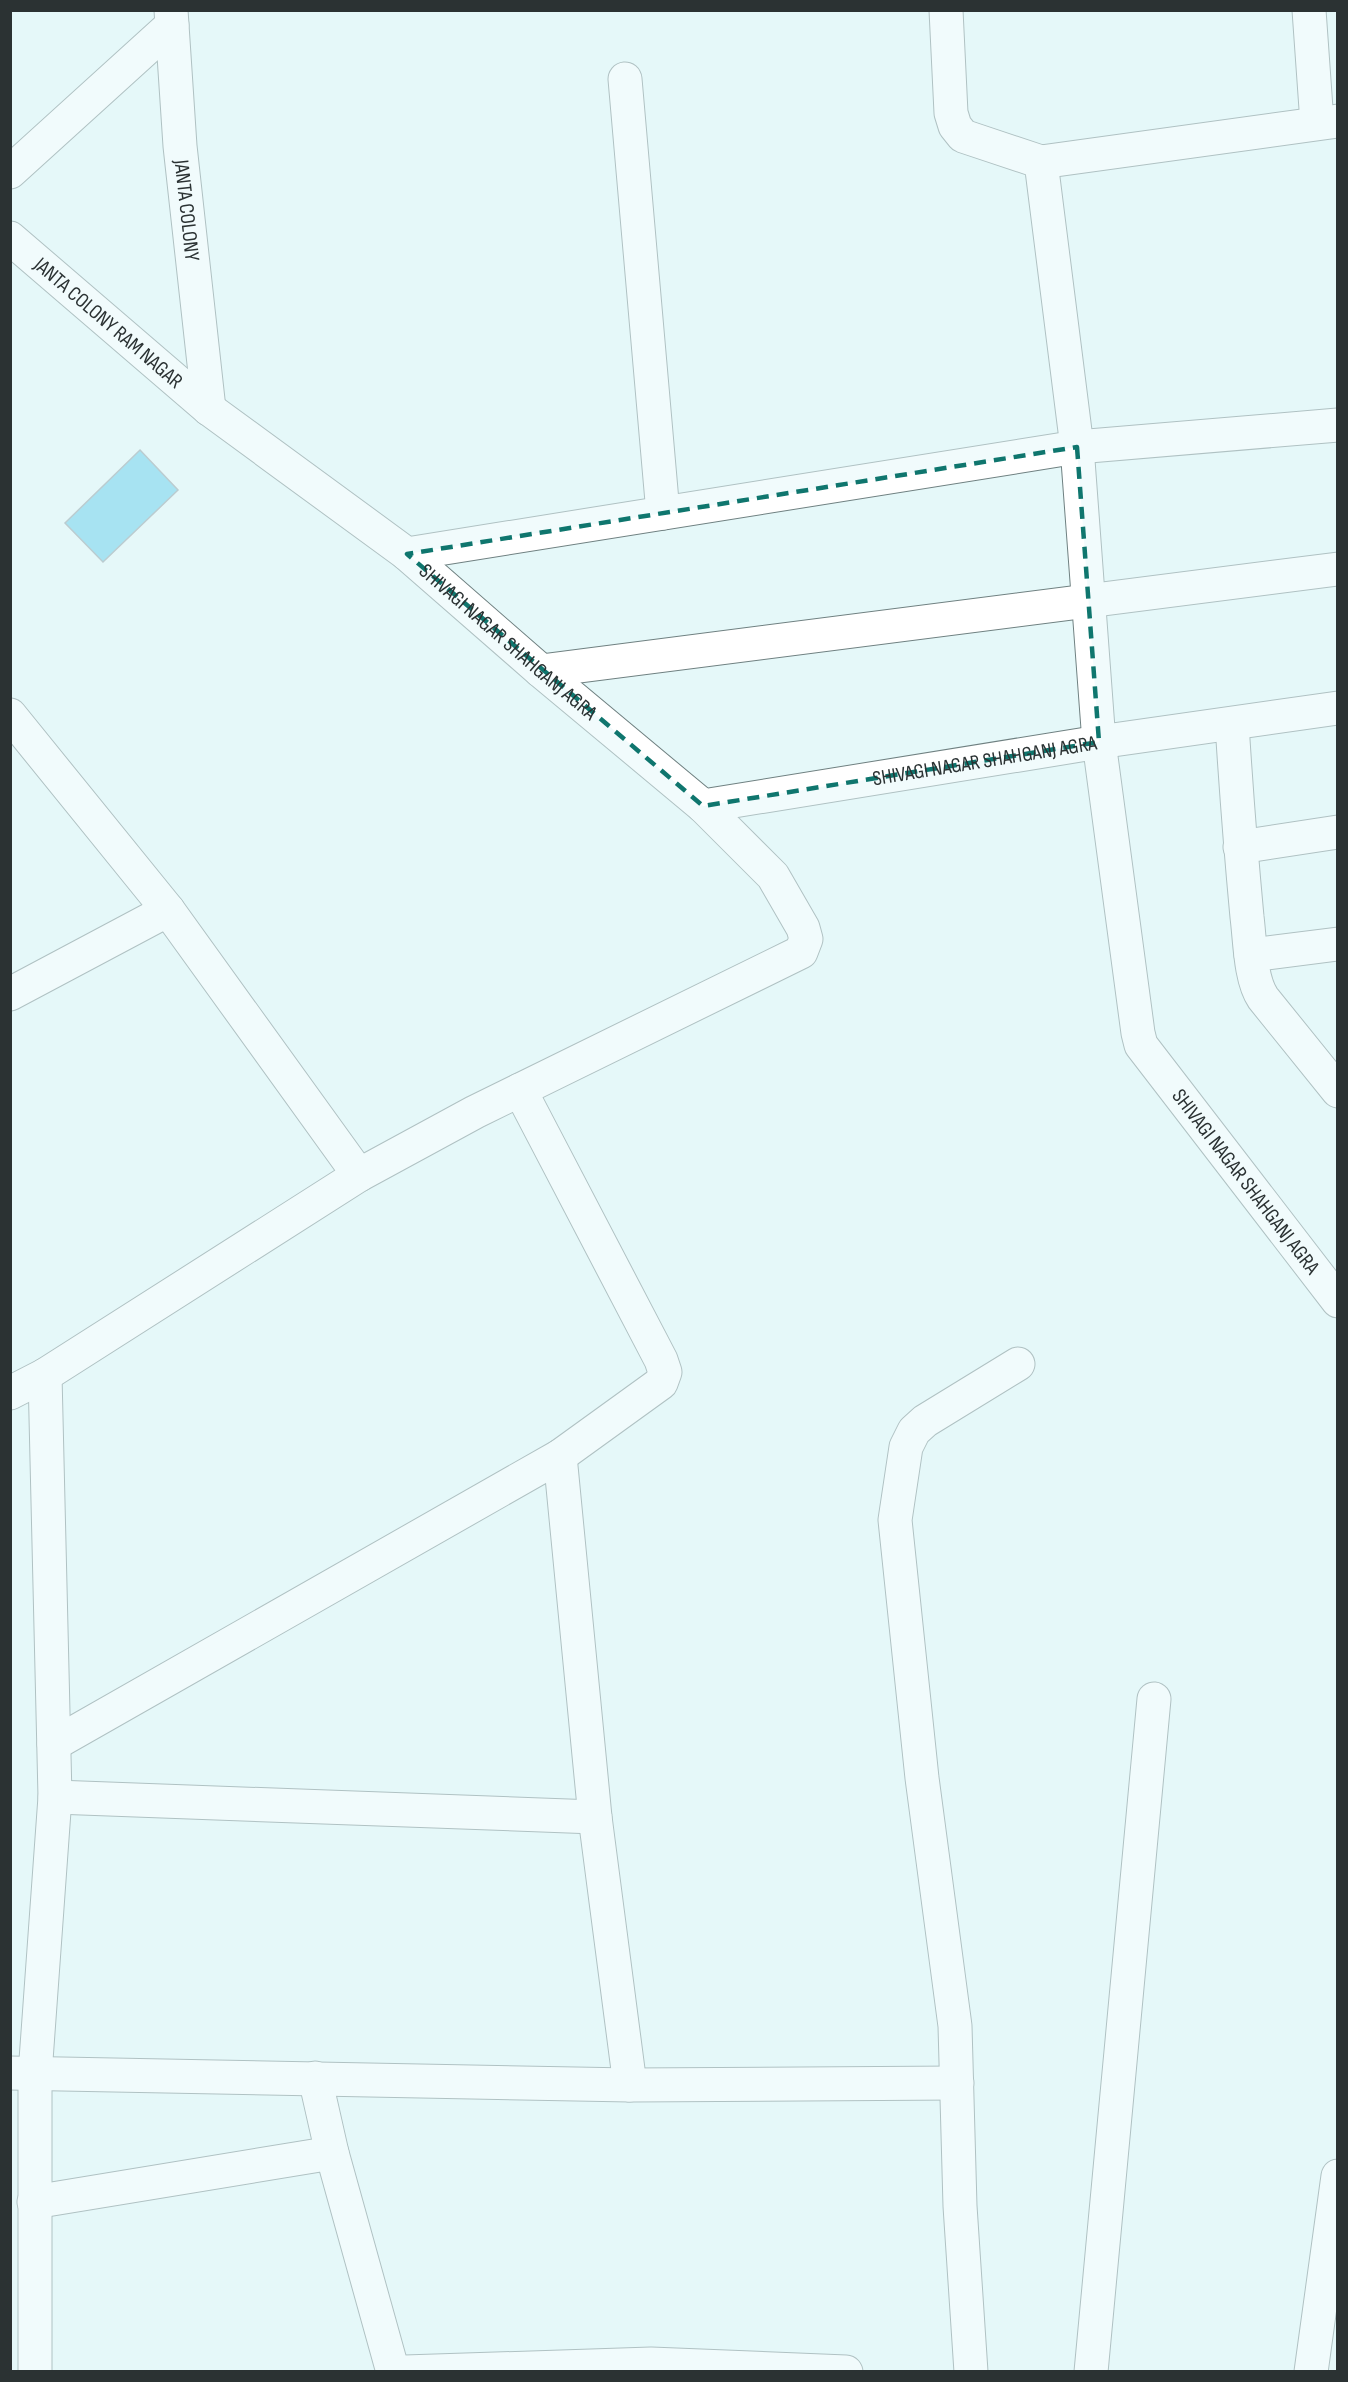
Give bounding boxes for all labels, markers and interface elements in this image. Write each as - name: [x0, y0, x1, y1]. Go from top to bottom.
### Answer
- street label: JANTA COLONY: [169, 157, 205, 262]
- street label: JANTA COLONY RAM NAGAR: [28, 251, 188, 394]
- street label: SHIVAGI NAGAR SHAHGANJ AGRA: [414, 558, 603, 726]
- street label: SHIVAGI NAGAR SHAHGANJ AGRA: [871, 730, 1100, 791]
- street label: SHIVAGI NAGAR SHAHGANJ AGRA: [1167, 1084, 1326, 1280]

